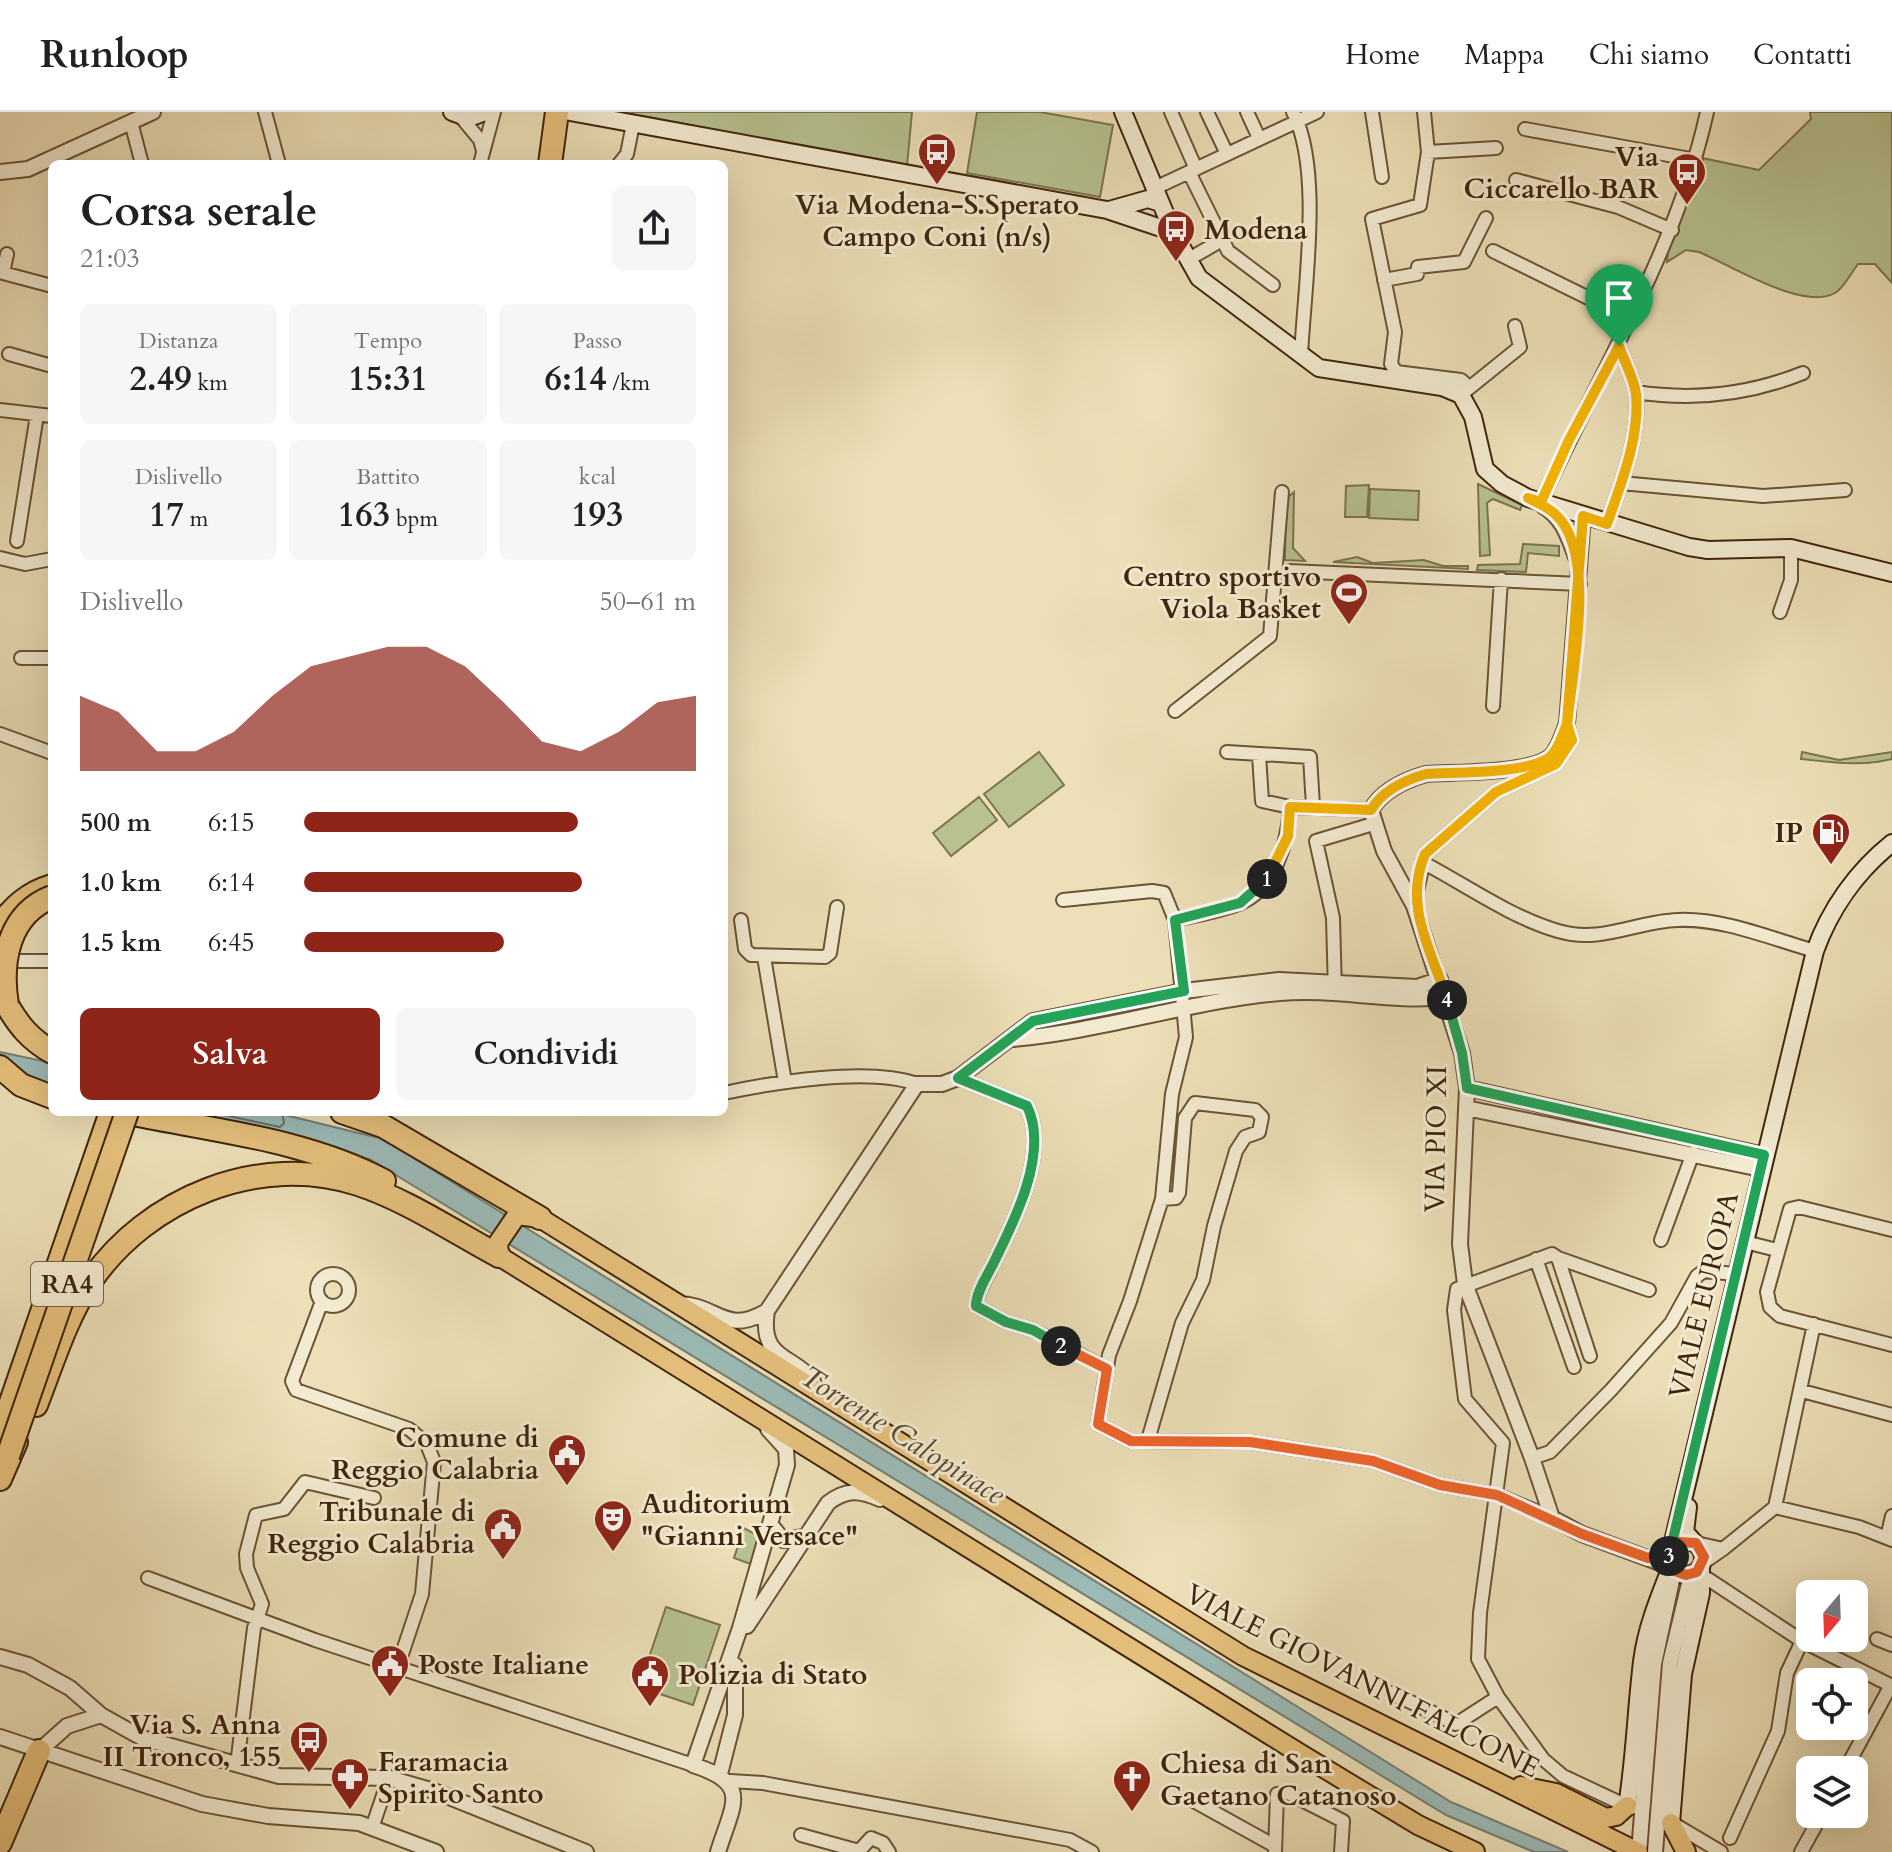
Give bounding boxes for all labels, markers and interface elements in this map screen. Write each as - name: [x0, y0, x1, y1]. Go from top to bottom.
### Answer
- text: Runloop: [40, 29, 189, 81]
- text: Home: [1345, 36, 1420, 74]
- text: Mappa: [1464, 36, 1545, 74]
- text: Chi siamo: [1589, 36, 1709, 74]
- text: Contatti: [1753, 36, 1852, 74]
- bus stop icon: Via Modena-S.Sperato Campo Coni (n/s): [916, 131, 958, 186]
- place label: Via Ciccarello BAR: [1464, 138, 1659, 208]
- bus stop icon: Via Ciccarello BAR: [1666, 151, 1708, 206]
- text: Corsa serale: [80, 181, 317, 241]
- button: share: [612, 186, 696, 270]
- place label: Via Modena-S.Sperato Campo Coni (n/s): [795, 186, 1079, 256]
- bus stop icon: Modena: [1155, 208, 1197, 263]
- place label: Modena: [1204, 211, 1308, 249]
- text: 21:03: [80, 241, 140, 276]
- pin: [1585, 264, 1653, 346]
- icon: arrive: [1597, 276, 1641, 320]
- text: Distanza: [139, 326, 219, 356]
- text: Tempo: [354, 326, 422, 356]
- text: Passo: [573, 326, 622, 356]
- text: 2.49: [129, 356, 192, 402]
- text: 15:31: [348, 356, 428, 402]
- text: 6:14: [545, 356, 607, 402]
- text: km: [192, 368, 228, 398]
- text: /km: [607, 368, 650, 398]
- text: Dislivello: [135, 462, 222, 492]
- text: Battito: [356, 462, 420, 492]
- text: kcal: [579, 462, 616, 492]
- text: 17: [149, 492, 184, 538]
- text: 163: [338, 492, 390, 538]
- text: 193: [571, 492, 623, 538]
- text: m: [184, 504, 208, 534]
- text: bpm: [390, 504, 438, 534]
- place label: Centro sportivo Viola Basket: [1123, 558, 1321, 628]
- sports icon: Centro sportivo Viola Basket: [1328, 571, 1370, 626]
- text: Dislivello: [80, 584, 183, 619]
- text: 50–61 m: [599, 584, 696, 619]
- text: 500 m: [80, 805, 151, 840]
- text: 6:15: [208, 805, 255, 840]
- fuel station icon: IP: [1810, 811, 1852, 866]
- place label: IP: [1774, 814, 1803, 852]
- pin: 1: [1247, 859, 1287, 899]
- text: 1: [1261, 864, 1273, 894]
- text: 1.0 km: [80, 865, 161, 900]
- text: 6:14: [208, 865, 255, 900]
- text: 1.5 km: [80, 925, 161, 960]
- text: 6:45: [208, 925, 255, 960]
- pin: 4: [1427, 980, 1467, 1020]
- text: 4: [1441, 985, 1453, 1015]
- button: Salva: [80, 1008, 380, 1100]
- button: Condividi: [396, 1008, 696, 1100]
- street label: VIA PIO XI: [1416, 1065, 1456, 1213]
- street label: VIALE EUROPA: [1660, 1188, 1748, 1403]
- road number: RA4: [31, 1262, 103, 1306]
- pin: 2: [1041, 1326, 1081, 1366]
- text: 2: [1055, 1331, 1067, 1361]
- water label: Torrente Calopinace: [793, 1356, 1013, 1515]
- place label: Comune di Reggio Calabria: [331, 1419, 539, 1489]
- public building icon: Comune di Reggio Calabria: [546, 1432, 588, 1487]
- place label: Auditorium "Gianni Versace": [641, 1485, 858, 1555]
- place label: Tribunale di Reggio Calabria: [267, 1493, 475, 1563]
- theatre icon: Auditorium "Gianni Versace": [592, 1498, 634, 1553]
- public building icon: Tribunale di Reggio Calabria: [482, 1506, 524, 1561]
- pin: 3: [1649, 1536, 1689, 1576]
- text: 3: [1663, 1541, 1675, 1571]
- street label: VIALE GIOVANNI FALCONE: [1179, 1575, 1546, 1787]
- north arrow: [1796, 1580, 1868, 1652]
- map controls: [1796, 1580, 1868, 1828]
- public building icon: Poste Italiane: [369, 1643, 411, 1698]
- place label: Poste Italiane: [418, 1646, 589, 1684]
- public building icon: Polizia di Stato: [629, 1653, 671, 1708]
- place label: Polizia di Stato: [678, 1656, 867, 1694]
- button: locate: [1796, 1668, 1868, 1740]
- place label: Via S. Anna II Tronco, 155: [103, 1706, 281, 1776]
- bus stop icon: Via S. Anna II Tronco, 155: [288, 1719, 330, 1774]
- place label: Faramacia Spirito Santo: [378, 1743, 544, 1813]
- place label: Chiesa di San Gaetano Catanoso: [1160, 1745, 1397, 1815]
- pharmacy icon: Faramacia Spirito Santo: [329, 1756, 371, 1811]
- button: layers: [1796, 1756, 1868, 1828]
- church icon: Chiesa di San Gaetano Catanoso: [1111, 1758, 1153, 1813]

